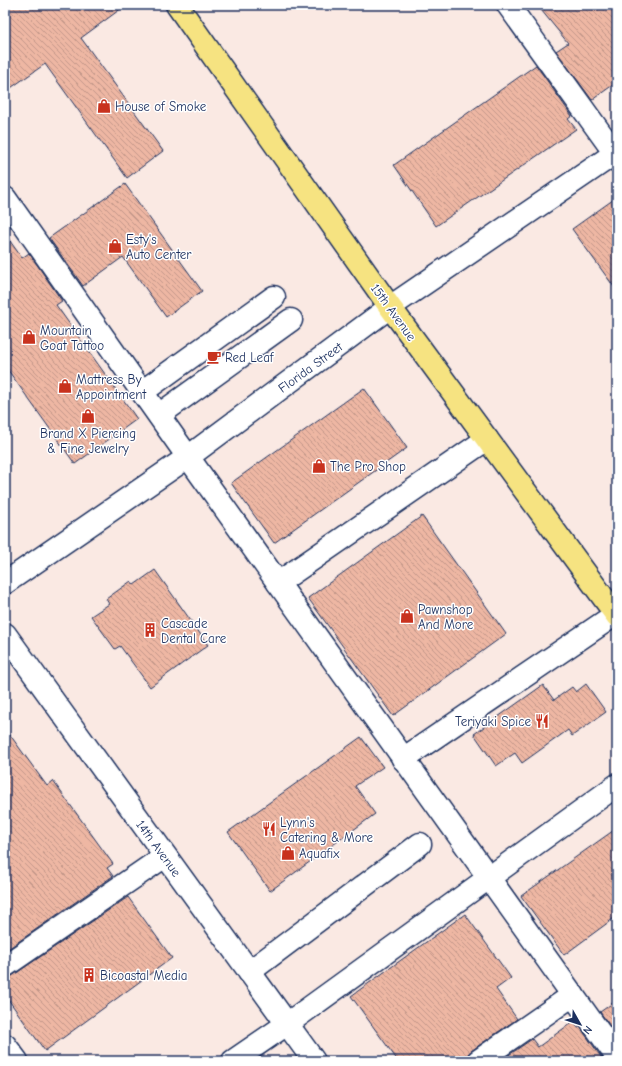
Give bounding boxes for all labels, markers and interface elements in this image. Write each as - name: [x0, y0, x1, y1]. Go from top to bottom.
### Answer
- shop icon: House of Smoke: [96, 98, 112, 114]
- place label: House of Smoke: [115, 99, 207, 114]
- place label: Esty's Auto Center: [126, 232, 192, 262]
- shop icon: Esty's Auto Center: [107, 238, 123, 254]
- street label: 15th Avenue: [368, 281, 420, 344]
- place label: Mountain Goat Tattoo: [40, 323, 104, 353]
- shop icon: Mountain Goat Tattoo: [21, 329, 37, 345]
- street label: Florida Street: [275, 338, 346, 396]
- cafe icon: Red Leaf: [206, 349, 222, 365]
- place label: Red Leaf: [225, 350, 275, 365]
- place label: Mattress By Appointment: [76, 372, 148, 402]
- shop icon: Mattress By Appointment: [57, 378, 73, 394]
- shop icon: Brand X Piercing & Fine Jewelry: [80, 408, 96, 424]
- place label: Brand X Piercing & Fine Jewelry: [40, 426, 136, 456]
- shop icon: The Pro Shop: [311, 458, 327, 474]
- place label: The Pro Shop: [330, 459, 406, 474]
- place label: Pawnshop And More: [418, 602, 474, 632]
- shop icon: Pawnshop And More: [399, 608, 415, 624]
- place label: Cascade Dental Care: [161, 616, 227, 646]
- building icon: Cascade Dental Care: [142, 622, 158, 638]
- restaurant icon: Teriyaki Spice: [534, 713, 550, 729]
- place label: Teriyaki Spice: [455, 714, 531, 729]
- place label: Lynn's Catering & More: [280, 815, 373, 845]
- street label: 14th Avenue: [133, 817, 184, 880]
- restaurant icon: Lynn's Catering & More: [261, 821, 277, 837]
- shop icon: Aquafix: [280, 845, 296, 861]
- place label: Aquafix: [299, 846, 340, 861]
- building icon: Bicoastal Media: [81, 967, 97, 983]
- place label: Bicoastal Media: [100, 968, 187, 983]
- north arrow: [560, 1004, 600, 1044]
- text: N: [580, 1023, 595, 1037]

